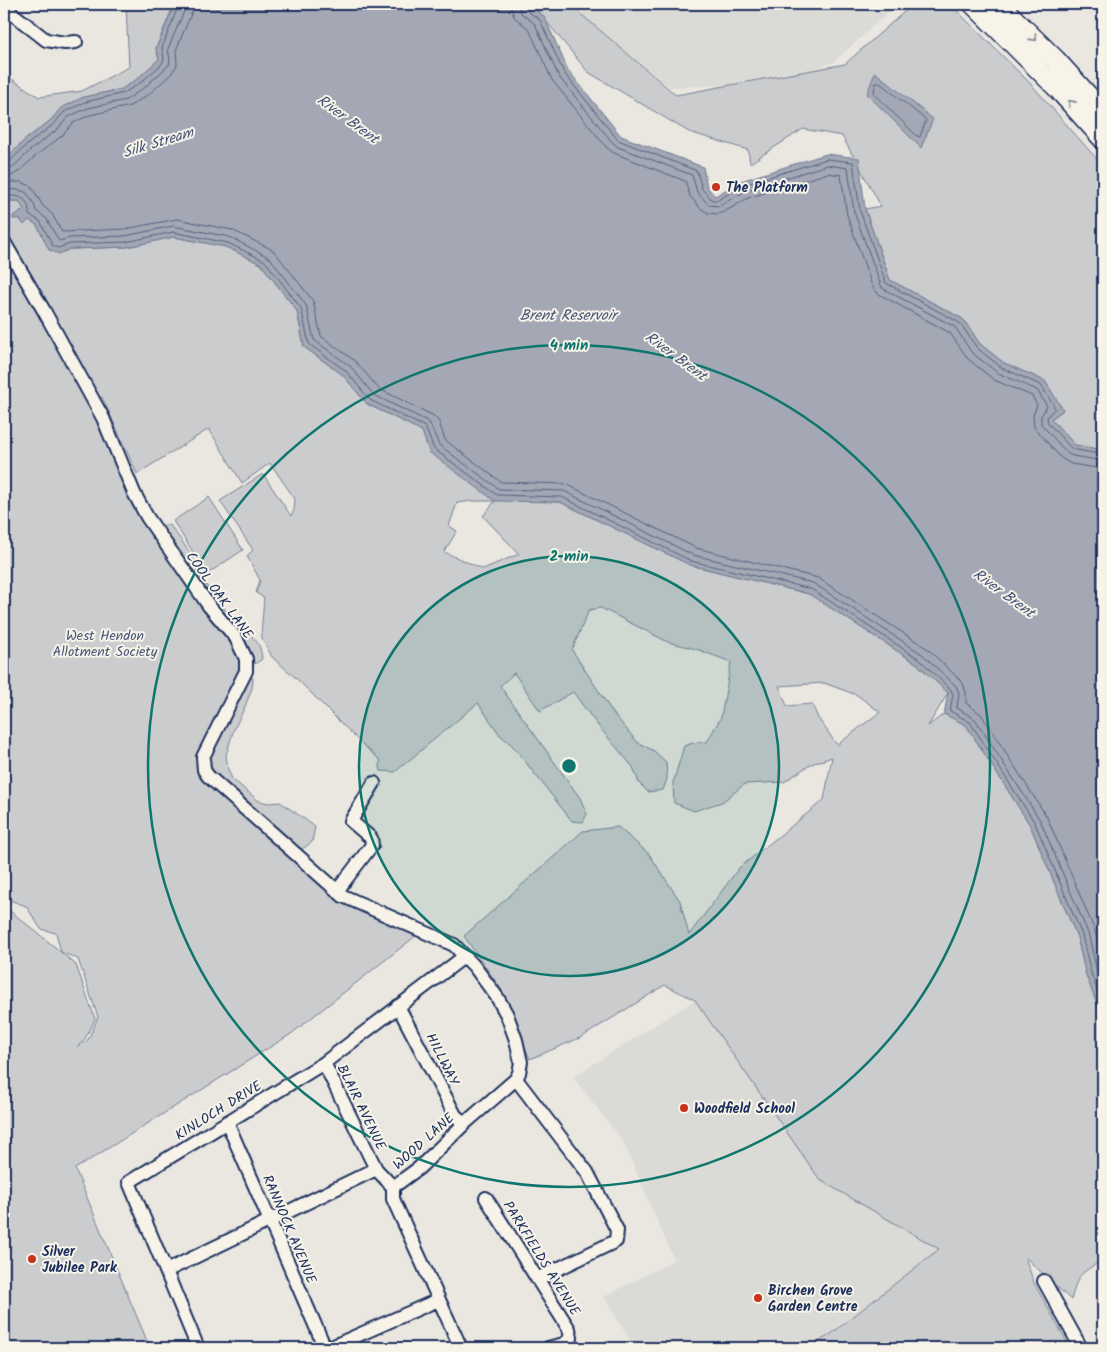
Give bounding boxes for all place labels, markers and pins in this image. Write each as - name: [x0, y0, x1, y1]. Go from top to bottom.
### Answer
- place label: The Platform: [726, 177, 808, 199]
- marker: The Platform: [710, 181, 722, 193]
- centre of rings: [560, 757, 578, 775]
- place label: Woodfield School: [694, 1098, 795, 1120]
- marker: Woodfield School: [678, 1102, 690, 1114]
- place label: Silver Jubilee Park: [42, 1241, 118, 1279]
- marker: Silver Jubilee Park: [26, 1253, 38, 1265]
- place label: Birchen Grove Garden Centre: [768, 1280, 858, 1318]
- marker: Birchen Grove Garden Centre: [752, 1292, 764, 1304]

